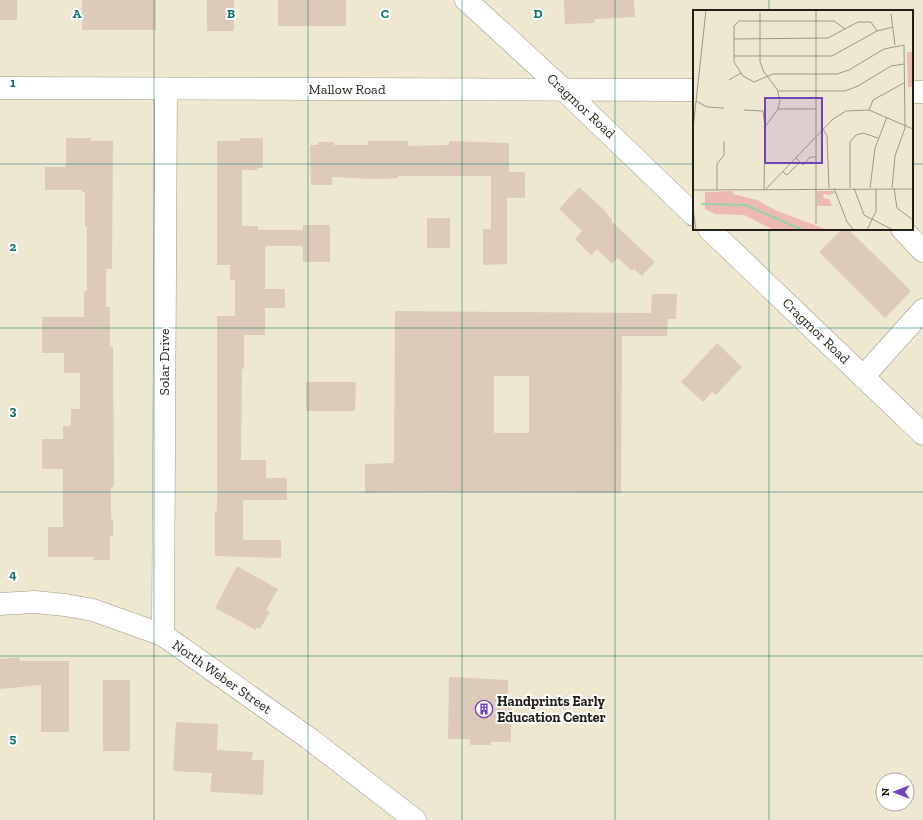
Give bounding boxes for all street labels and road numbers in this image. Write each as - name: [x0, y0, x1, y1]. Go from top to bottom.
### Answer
- street label: Cragmor Road: [543, 70, 619, 142]
- street label: Mallow Road: [308, 81, 386, 98]
- street label: Cragmor Road: [779, 294, 854, 368]
- street label: Solar Drive: [156, 328, 173, 395]
- street label: North Weber Street: [169, 636, 276, 718]

